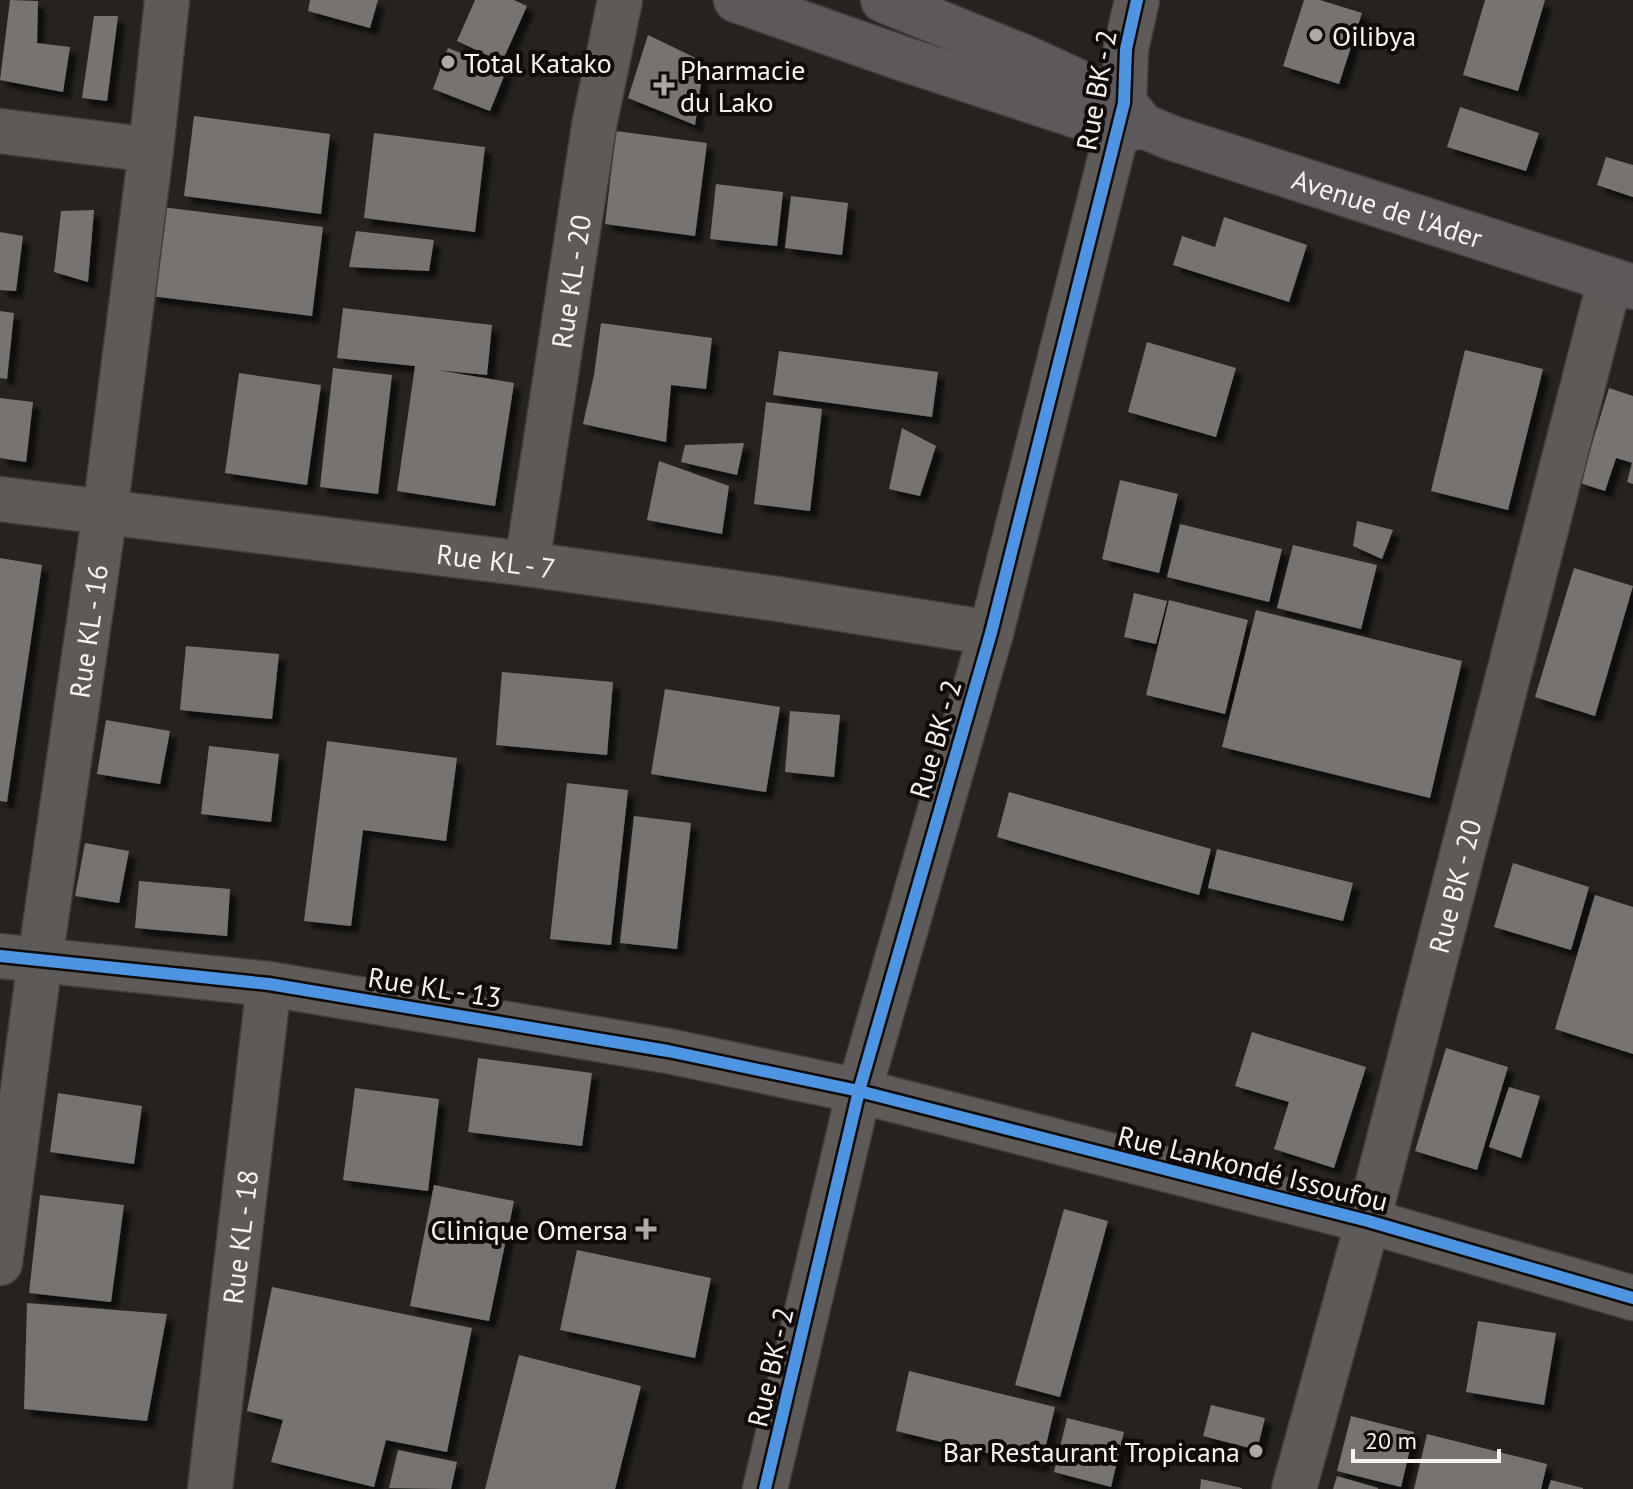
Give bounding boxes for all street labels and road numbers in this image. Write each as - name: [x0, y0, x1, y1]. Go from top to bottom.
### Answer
- street label: Rue BK - 2: [1067, 27, 1125, 153]
- street label: Avenue de l'Ader: [1288, 160, 1488, 256]
- street label: Rue KL - 20: [542, 212, 599, 351]
- street label: Rue KL - 7: [435, 535, 558, 586]
- street label: Rue KL - 16: [60, 562, 116, 700]
- street label: Rue BK - 2: [900, 675, 970, 803]
- street label: Rue BK - 20: [1419, 815, 1489, 957]
- street label: Rue KL - 13: [366, 958, 504, 1016]
- street label: Rue Lankondé Issoufou: [1114, 1117, 1392, 1219]
- street label: Rue KL - 18: [213, 1168, 266, 1306]
- street label: Rue BK - 2: [738, 1304, 802, 1430]

